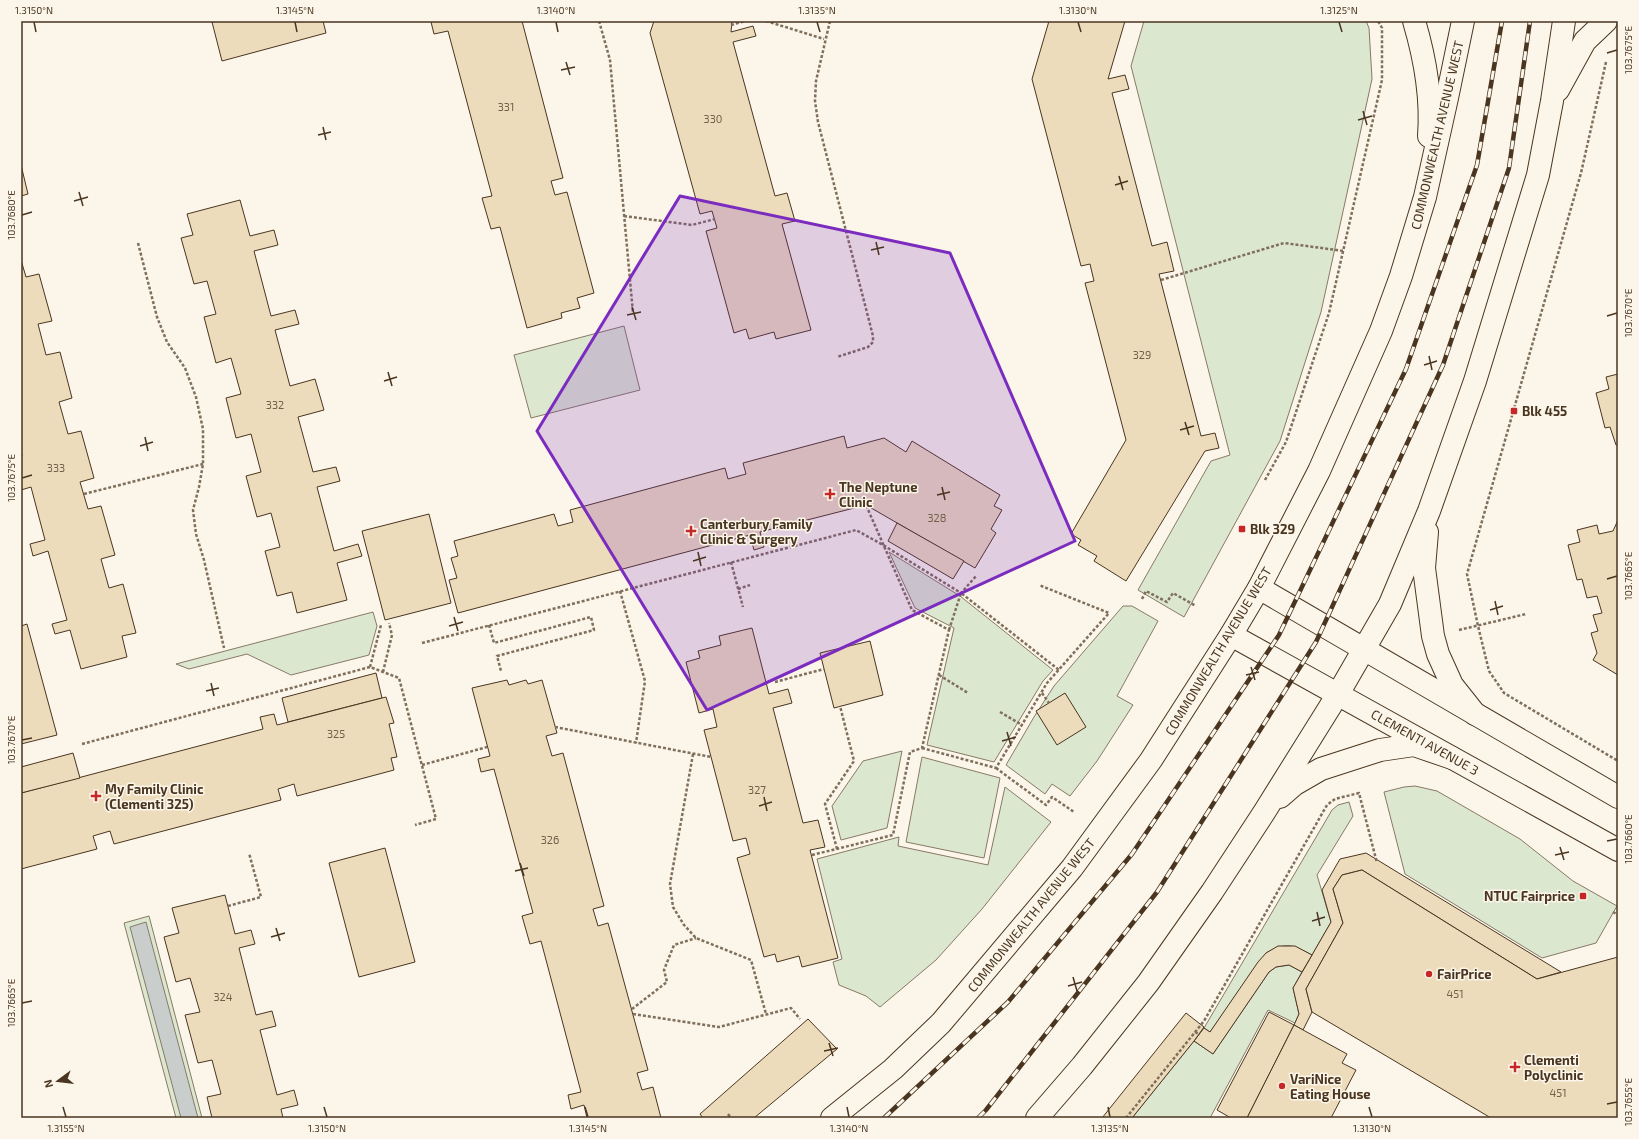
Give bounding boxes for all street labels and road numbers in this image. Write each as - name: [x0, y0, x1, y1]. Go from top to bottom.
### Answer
- street label: COMMONWEALTH AVENUE WEST: [1407, 38, 1467, 231]
- street label: COMMONWEALTH AVENUE WEST: [1161, 564, 1275, 738]
- street label: CLEMENTI AVENUE 3: [1368, 706, 1482, 778]
- street label: COMMONWEALTH AVENUE WEST: [964, 834, 1098, 995]

